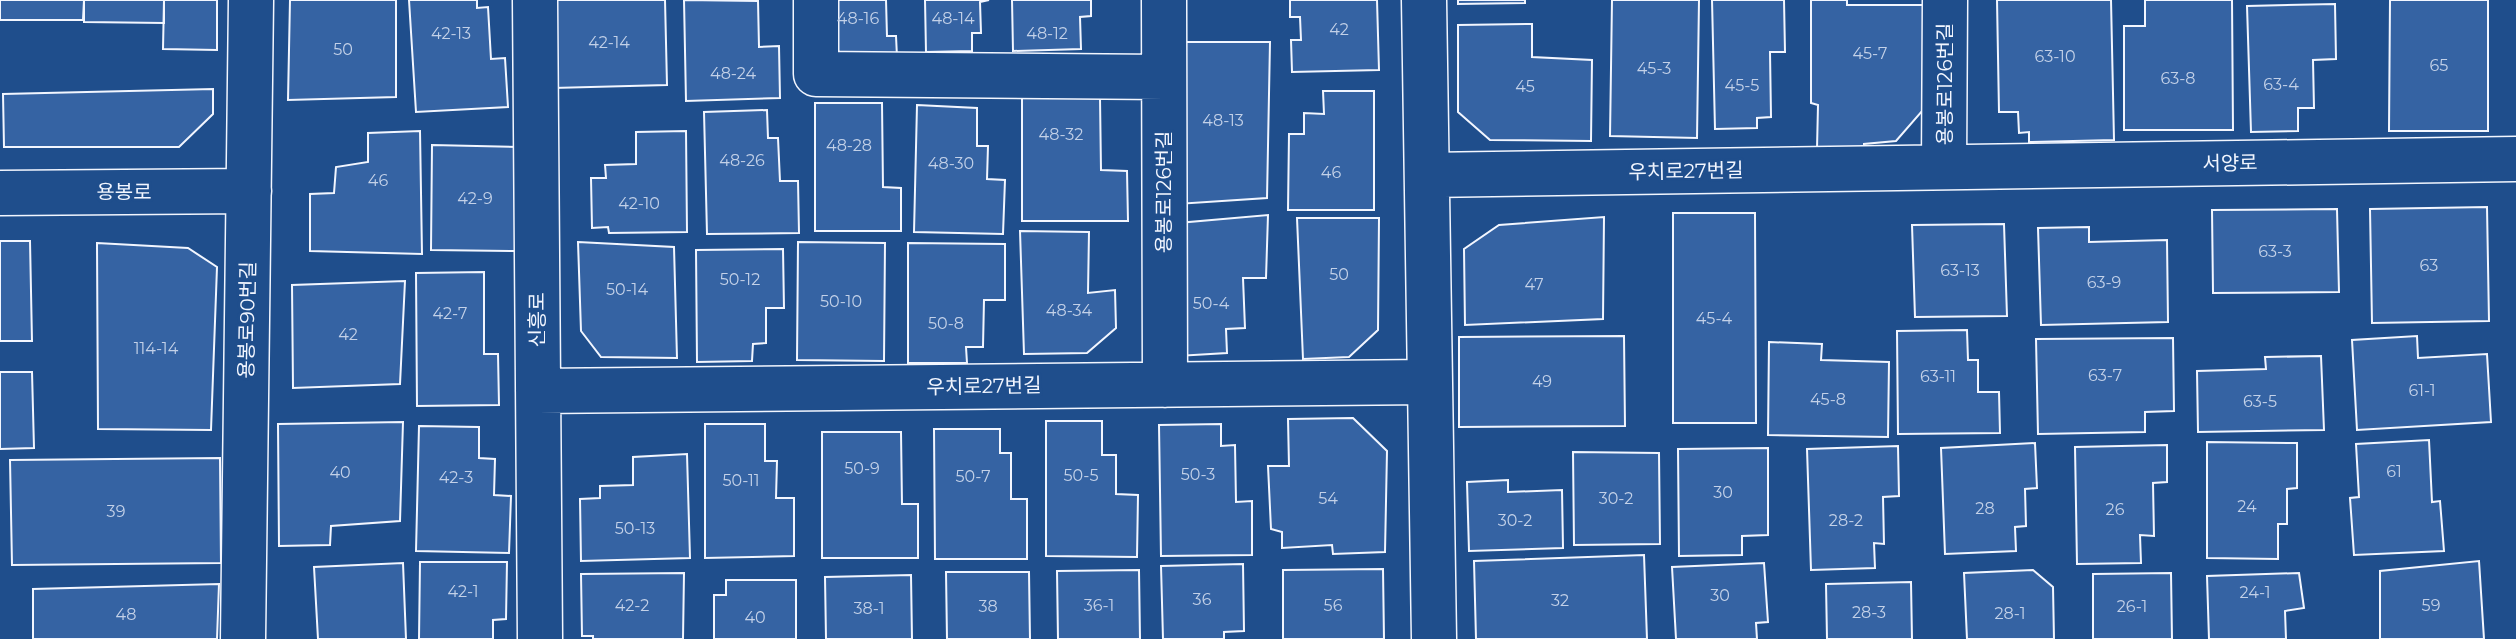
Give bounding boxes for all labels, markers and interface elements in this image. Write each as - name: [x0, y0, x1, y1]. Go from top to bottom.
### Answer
- house number: 48-16: [837, 9, 879, 28]
- house number: 48-14: [931, 9, 975, 28]
- house number: 42: [1329, 20, 1349, 39]
- street label: 용봉로126번길: [1933, 23, 1957, 145]
- house number: 42-13: [431, 24, 471, 43]
- house number: 48-12: [1026, 24, 1068, 43]
- house number: 42-14: [588, 33, 630, 52]
- house number: 50: [333, 40, 353, 59]
- house number: 45-7: [1853, 44, 1887, 63]
- house number: 63-10: [2035, 47, 2075, 66]
- house number: 65: [2430, 56, 2448, 75]
- house number: 45-3: [1637, 59, 1671, 78]
- house number: 48-24: [710, 64, 756, 83]
- house number: 63-8: [2160, 69, 2196, 88]
- house number: 63-4: [2263, 75, 2299, 94]
- house number: 45-5: [1725, 76, 1759, 95]
- house number: 45: [1515, 77, 1535, 96]
- house number: 48-13: [1202, 111, 1244, 130]
- house number: 48-32: [1039, 125, 1083, 144]
- street label: 용봉로126번길: [1152, 131, 1176, 253]
- house number: 48-28: [826, 136, 872, 155]
- house number: 48-26: [719, 151, 765, 170]
- street label: 서양로: [2202, 151, 2258, 175]
- house number: 48-30: [928, 154, 974, 173]
- street label: 우치로27번길: [1628, 158, 1744, 184]
- house number: 46: [1321, 163, 1341, 182]
- house number: 46: [368, 171, 388, 190]
- street label: 용봉로: [96, 180, 152, 204]
- house number: 42-9: [457, 189, 493, 208]
- house number: 42-10: [618, 194, 660, 213]
- house number: 63-3: [2258, 242, 2292, 261]
- house number: 63: [2420, 256, 2438, 275]
- street label: 용봉로90번길: [234, 261, 260, 379]
- house number: 63-13: [1940, 261, 1980, 280]
- house number: 50: [1329, 265, 1349, 284]
- house number: 50-12: [720, 270, 760, 289]
- house number: 63-9: [2087, 273, 2121, 292]
- house number: 47: [1524, 275, 1544, 294]
- house number: 50-14: [606, 280, 648, 299]
- street label: 신흥로: [525, 292, 549, 348]
- house number: 50-10: [820, 292, 862, 311]
- house number: 50-4: [1193, 294, 1230, 313]
- house number: 48-34: [1046, 301, 1093, 320]
- house number: 42-7: [433, 304, 467, 323]
- house number: 45-4: [1696, 309, 1733, 328]
- house number: 50-8: [928, 314, 964, 333]
- house number: 42: [338, 325, 358, 344]
- house number: 114-14: [134, 339, 179, 358]
- house number: 63-7: [2088, 366, 2122, 385]
- house number: 63-11: [1920, 367, 1956, 386]
- house number: 49: [1532, 372, 1552, 391]
- street label: 우치로27번길: [926, 373, 1042, 399]
- house number: 61-1: [2408, 381, 2436, 400]
- house number: 45-8: [1810, 390, 1846, 409]
- house number: 63-5: [2243, 392, 2277, 411]
- house number: 50-9: [844, 459, 880, 478]
- house number: 61: [2386, 462, 2402, 481]
- house number: 40: [329, 463, 351, 482]
- house number: 50-3: [1181, 465, 1215, 484]
- house number: 50-5: [1064, 466, 1098, 485]
- house number: 50-7: [955, 467, 991, 486]
- house number: 42-3: [439, 468, 473, 487]
- house number: 50-11: [722, 471, 760, 490]
- house number: 30: [1713, 483, 1733, 502]
- house number: 54: [1318, 489, 1338, 508]
- house number: 30-2: [1599, 489, 1633, 508]
- house number: 24: [2237, 497, 2257, 516]
- house number: 28: [1975, 499, 1995, 518]
- house number: 26: [2106, 500, 2125, 519]
- house number: 39: [107, 502, 125, 521]
- house number: 30-2: [1498, 511, 1532, 530]
- house number: 28-2: [1829, 511, 1863, 530]
- house number: 50-13: [615, 519, 655, 538]
- house number: 42-1: [447, 582, 479, 601]
- house number: 24-1: [2239, 583, 2271, 602]
- house number: 30: [1710, 586, 1730, 605]
- house number: 36: [1193, 590, 1212, 609]
- house number: 32: [1551, 591, 1569, 610]
- house number: 42-2: [615, 596, 649, 615]
- house number: 36-1: [1084, 596, 1114, 615]
- house number: 56: [1324, 596, 1343, 615]
- house number: 59: [2422, 596, 2440, 615]
- house number: 38: [978, 597, 998, 616]
- house number: 26-1: [2117, 597, 2147, 616]
- house number: 38-1: [854, 599, 884, 618]
- house number: 28-3: [1852, 603, 1886, 622]
- house number: 28-1: [1995, 604, 2025, 623]
- house number: 48: [116, 605, 136, 624]
- house number: 40: [744, 608, 766, 627]

